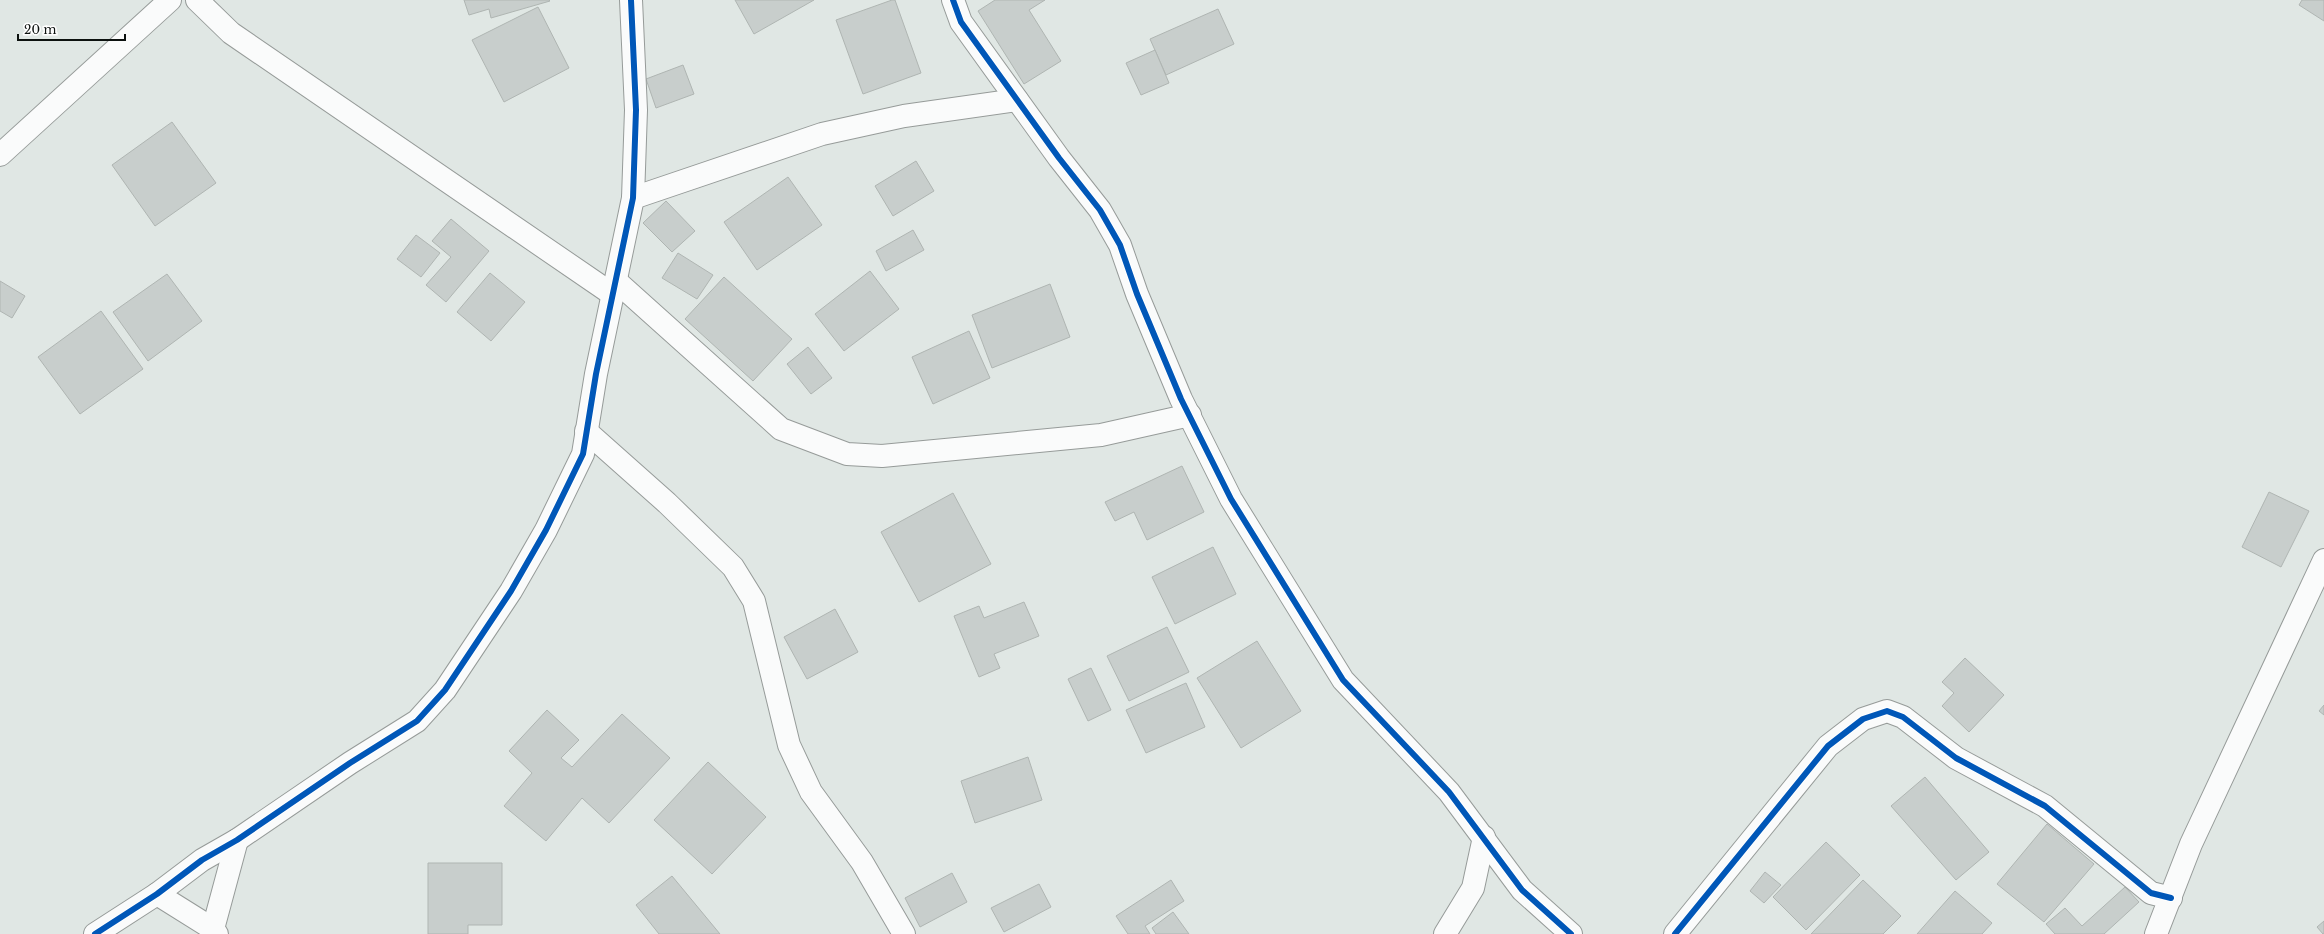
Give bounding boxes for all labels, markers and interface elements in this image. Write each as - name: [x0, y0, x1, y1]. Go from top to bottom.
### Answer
- scale bar: [18, 16, 125, 42]
- text: 20 m: [24, 22, 56, 37]

